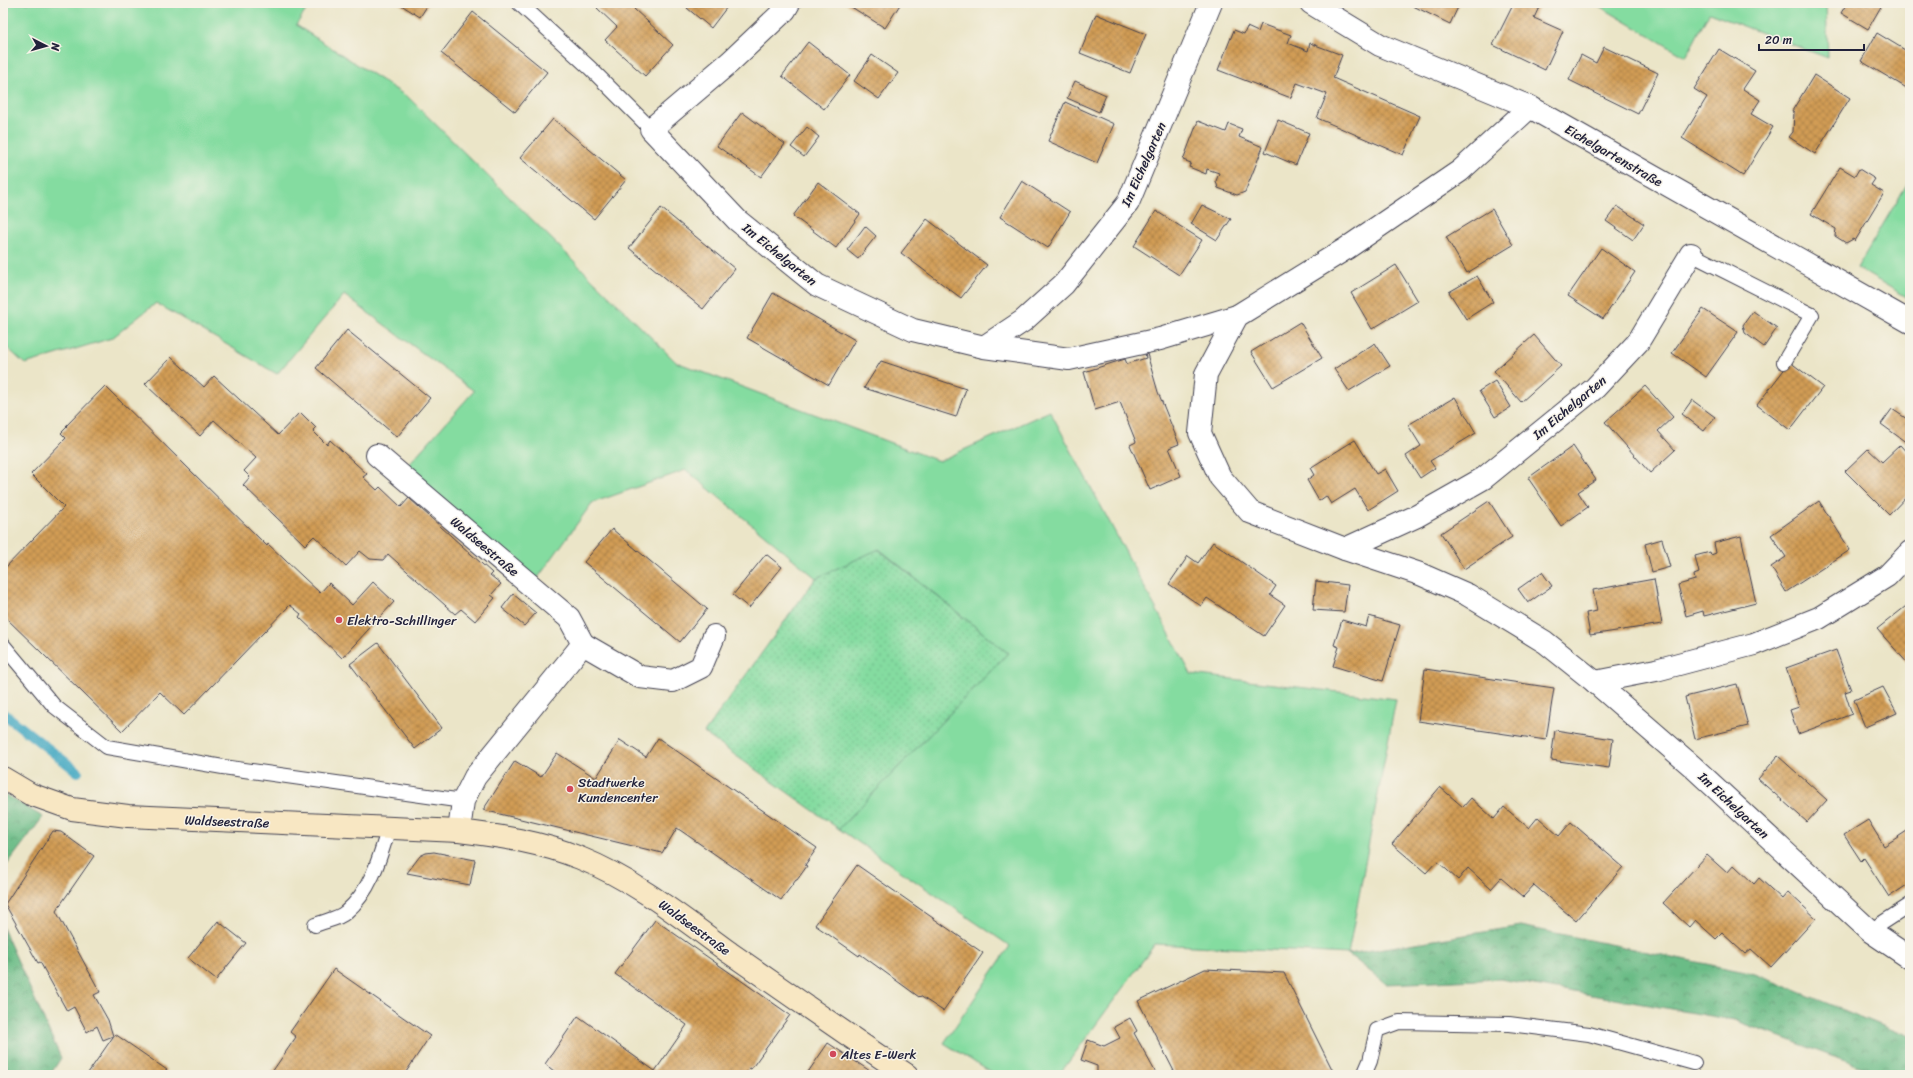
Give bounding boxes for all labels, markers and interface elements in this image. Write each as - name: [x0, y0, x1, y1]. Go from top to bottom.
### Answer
- north arrow: [26, 26, 66, 66]
- scale bar: [1759, 26, 1864, 52]
- text: 20 m: [1765, 29, 1792, 51]
- text: N: [46, 41, 65, 52]
- street label: Im Eichelgarten: [1114, 118, 1172, 211]
- street label: Eichelgartenstraße: [1560, 118, 1667, 193]
- street label: Im Eichelgarten: [736, 216, 822, 292]
- street label: Im Eichelgarten: [1526, 369, 1611, 446]
- street label: Waldseestraße: [445, 510, 525, 583]
- place label: Elektro-Schillinger: [347, 609, 457, 632]
- marker: Elektro-Schillinger: [334, 615, 344, 625]
- street label: Im Eichelgarten: [1692, 765, 1775, 845]
- place label: Stadtwerke Kundencenter: [578, 771, 658, 809]
- marker: Stadtwerke Kundencenter: [565, 784, 575, 794]
- street label: Waldseestraße: [184, 809, 270, 834]
- street label: Waldseestraße: [654, 893, 736, 962]
- place label: Altes E-Werk: [840, 1043, 917, 1066]
- marker: Altes E-Werk: [828, 1049, 838, 1059]

